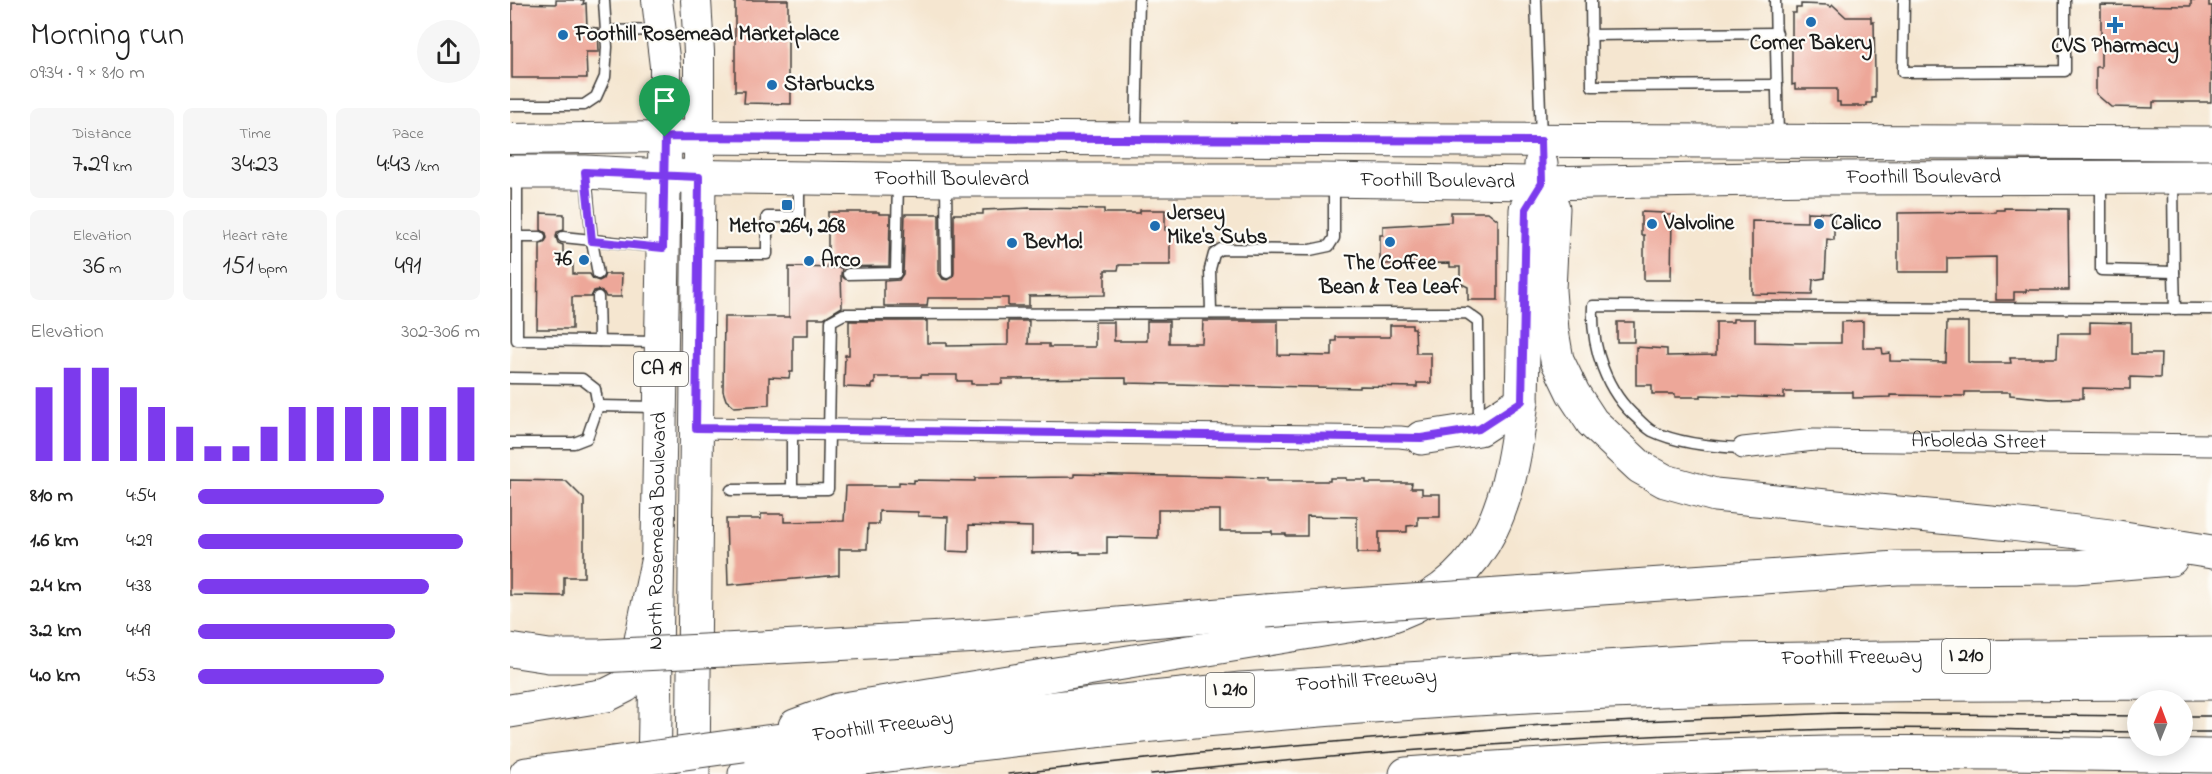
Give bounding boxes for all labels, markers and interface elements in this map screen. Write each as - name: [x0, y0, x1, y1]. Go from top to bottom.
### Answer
- text: Morning run: [30, 12, 184, 60]
- marker: Corner Bakery: [1804, 15, 1818, 29]
- marker: CVS Pharmacy: [2108, 18, 2122, 32]
- button: share: [417, 20, 480, 83]
- place label: Foothill Rosemead Marketplace: [574, 20, 840, 50]
- marker: Foothill Rosemead Marketplace: [556, 28, 570, 42]
- place label: Corner Bakery: [1750, 29, 1873, 61]
- place label: CVS Pharmacy: [2051, 32, 2179, 64]
- text: 09:34 · 9 × 810 m: [30, 59, 145, 88]
- place label: Starbucks: [784, 70, 875, 100]
- pin: [639, 75, 690, 137]
- marker: Starbucks: [765, 78, 779, 92]
- icon: arrive: [648, 84, 681, 117]
- text: Distance: [73, 122, 131, 146]
- text: Time: [239, 122, 271, 146]
- text: Pace: [392, 122, 424, 146]
- text: 7.29: [72, 146, 109, 184]
- text: 34:23: [231, 146, 279, 184]
- text: 4:43: [377, 146, 411, 184]
- text: km: [109, 155, 132, 179]
- text: /km: [411, 155, 439, 179]
- street label: Foothill Boulevard: [1846, 163, 2001, 193]
- street label: Foothill Boulevard: [873, 164, 1029, 195]
- street label: Foothill Boulevard: [1359, 166, 1515, 198]
- marker: Metro 264, 268: [780, 198, 794, 212]
- place label: Jersey Mike's Subs: [1167, 199, 1268, 253]
- place label: Valvoline: [1663, 209, 1735, 239]
- place label: Calico: [1831, 209, 1882, 239]
- place label: Metro 264, 268: [729, 212, 845, 242]
- marker: Valvoline: [1645, 217, 1659, 231]
- marker: Calico: [1812, 217, 1826, 231]
- marker: Jersey Mike's Subs: [1148, 219, 1162, 233]
- text: Elevation: [73, 224, 131, 248]
- text: Heart rate: [222, 224, 288, 248]
- text: kcal: [395, 224, 421, 248]
- place label: BevMo!: [1023, 228, 1083, 258]
- marker: The Coffee Bean & Tea Leaf: [1383, 235, 1397, 249]
- marker: BevMo!: [1005, 236, 1019, 250]
- place label: 76: [554, 245, 573, 275]
- place label: Arco: [821, 246, 861, 276]
- text: 36: [83, 248, 105, 286]
- text: 151: [223, 248, 254, 286]
- text: 491: [395, 248, 421, 286]
- place label: The Coffee Bean & Tea Leaf: [1318, 249, 1462, 303]
- marker: 76: [577, 253, 591, 267]
- marker: Arco: [802, 254, 816, 268]
- text: m: [105, 257, 121, 281]
- text: bpm: [254, 257, 288, 281]
- text: Elevation: [30, 318, 104, 347]
- text: 302–306 m: [401, 318, 480, 347]
- road number: CA 19: [634, 352, 688, 386]
- street label: North Rosemead Boulevard: [641, 411, 675, 651]
- street label: Arboleda Street: [1911, 426, 2046, 458]
- text: 810 m: [30, 482, 73, 511]
- text: 4:54: [126, 482, 156, 511]
- text: 1.6 km: [30, 527, 79, 556]
- text: 4:29: [126, 527, 152, 556]
- text: 2.4 km: [30, 572, 82, 601]
- text: 4:38: [126, 572, 152, 601]
- text: 3.2 km: [30, 617, 82, 646]
- text: 4:49: [126, 617, 150, 646]
- road number: I 210: [1942, 639, 1990, 673]
- street label: Foothill Freeway: [1780, 643, 1923, 675]
- text: 4.0 km: [30, 662, 80, 691]
- text: 4:53: [126, 662, 156, 691]
- street label: Foothill Freeway: [1294, 662, 1438, 701]
- road number: I 210: [1206, 673, 1254, 707]
- north arrow: [2127, 690, 2193, 756]
- map controls: [2127, 690, 2193, 756]
- street label: Foothill Freeway: [810, 704, 955, 751]

